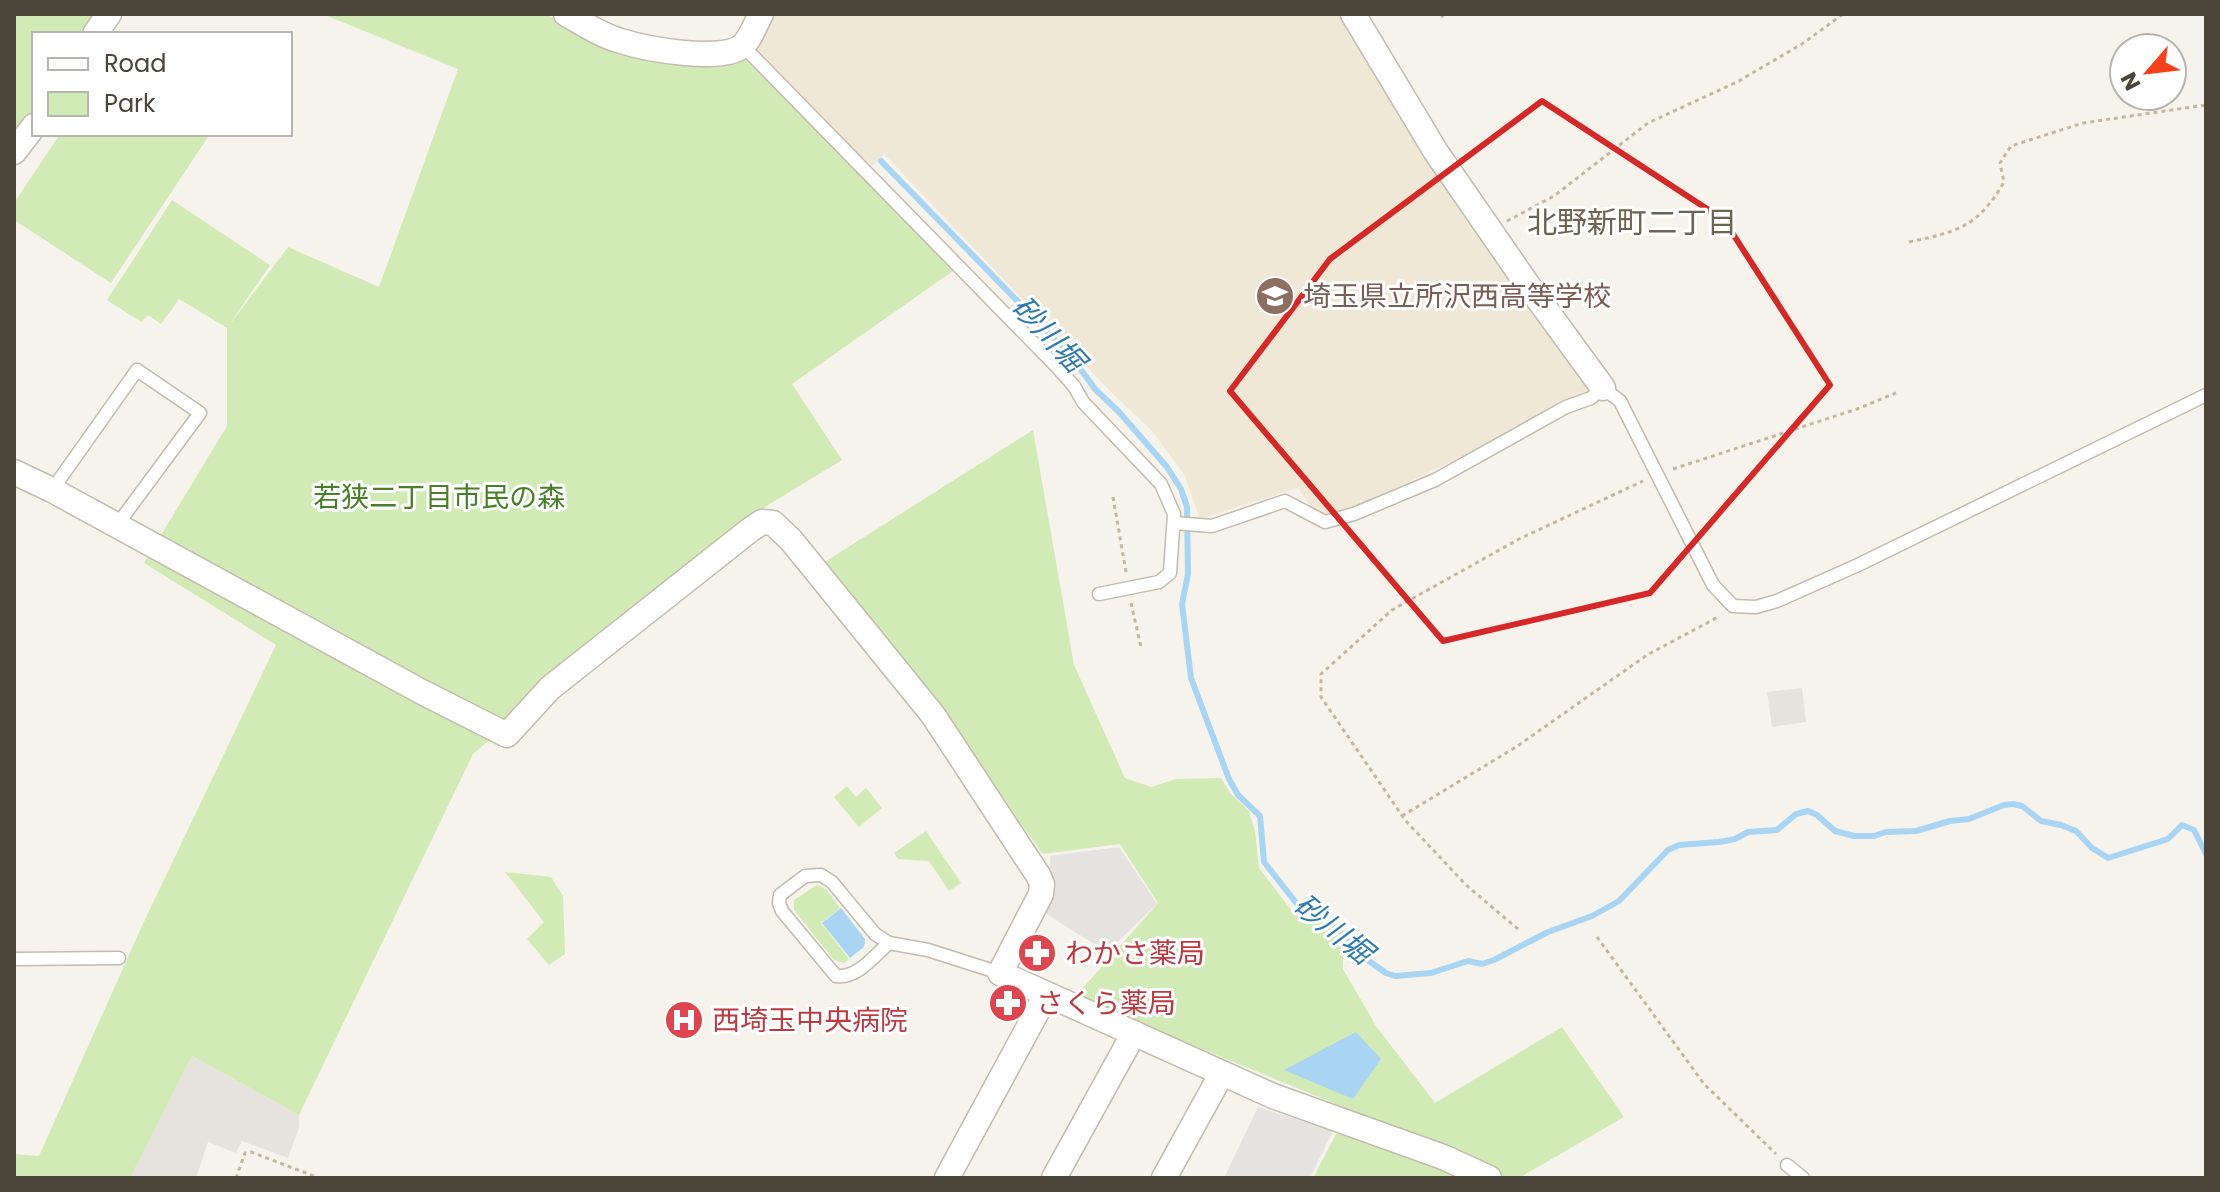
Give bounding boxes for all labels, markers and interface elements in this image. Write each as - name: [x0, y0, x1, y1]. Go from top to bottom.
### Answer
- legend: [32, 32, 292, 136]
- north arrow: [2108, 32, 2188, 112]
- text: Road: [104, 47, 166, 80]
- text: N: [2113, 67, 2148, 96]
- text: Park: [104, 87, 156, 120]
- district label: 北野新町二丁目: [1527, 201, 1737, 244]
- school or university icon: 埼玉県立所沢西高等学校: [1254, 275, 1296, 317]
- place label: 埼玉県立所沢西高等学校: [1303, 277, 1611, 316]
- water label: 砂川堀: [1002, 286, 1098, 384]
- park label: 若狭二丁目市民の森: [313, 478, 565, 517]
- water label: 砂川堀: [1285, 884, 1385, 976]
- pharmacy icon: わかさ薬局: [1016, 932, 1058, 974]
- place label: わかさ薬局: [1065, 934, 1205, 973]
- pharmacy icon: さくら薬局: [987, 982, 1029, 1024]
- place label: さくら薬局: [1036, 984, 1176, 1023]
- hospital icon: 西埼玉中央病院: [663, 999, 705, 1041]
- place label: 西埼玉中央病院: [712, 1001, 908, 1040]

